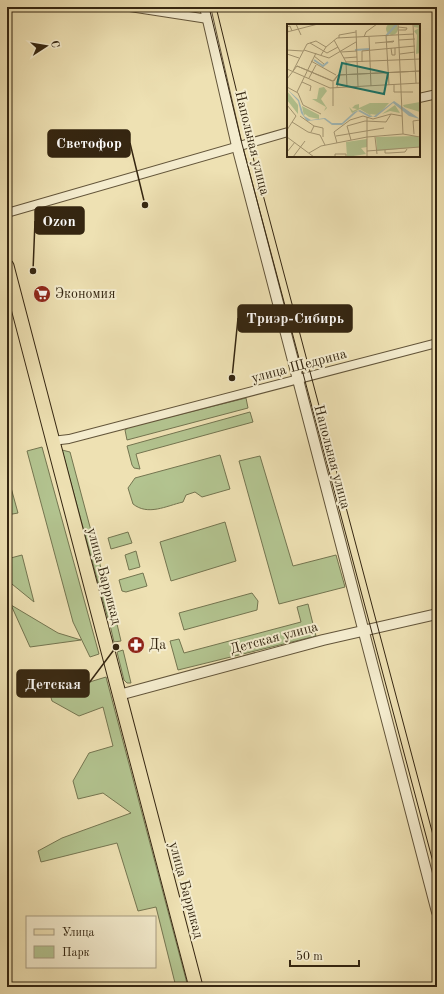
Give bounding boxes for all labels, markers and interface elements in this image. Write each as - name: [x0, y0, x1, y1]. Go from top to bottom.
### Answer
- inset map: [287, 24, 420, 157]
- north arrow: [26, 26, 66, 66]
- text: С: [48, 40, 60, 49]
- street label: Напольная улица: [232, 89, 272, 197]
- callout: Светофор: [48, 130, 130, 157]
- text: Светофор: [56, 137, 122, 152]
- callout: Ozon: [35, 207, 84, 234]
- text: Ozon: [42, 215, 76, 230]
- supermarket icon: Экономия: [32, 284, 52, 304]
- place label: Экономия: [55, 287, 115, 301]
- callout: Триэр-Сибирь: [238, 305, 352, 332]
- text: Триэр-Сибирь: [246, 312, 344, 327]
- street label: улица Щедрина: [250, 347, 348, 385]
- street label: Напольная улица: [311, 404, 353, 511]
- street label: улица Баррикад: [84, 526, 124, 626]
- street label: Детская улица: [228, 620, 320, 656]
- pharmacy icon: Да: [126, 635, 146, 655]
- place label: Да: [149, 638, 166, 652]
- callout: Детская: [17, 670, 89, 697]
- text: Детская: [25, 678, 81, 693]
- street label: улица Баррикад: [166, 840, 206, 940]
- legend: [26, 916, 156, 968]
- text: Улица: [62, 927, 95, 939]
- scale bar: [290, 942, 359, 968]
- text: Парк: [62, 947, 90, 959]
- text: 50 m: [296, 950, 323, 963]

